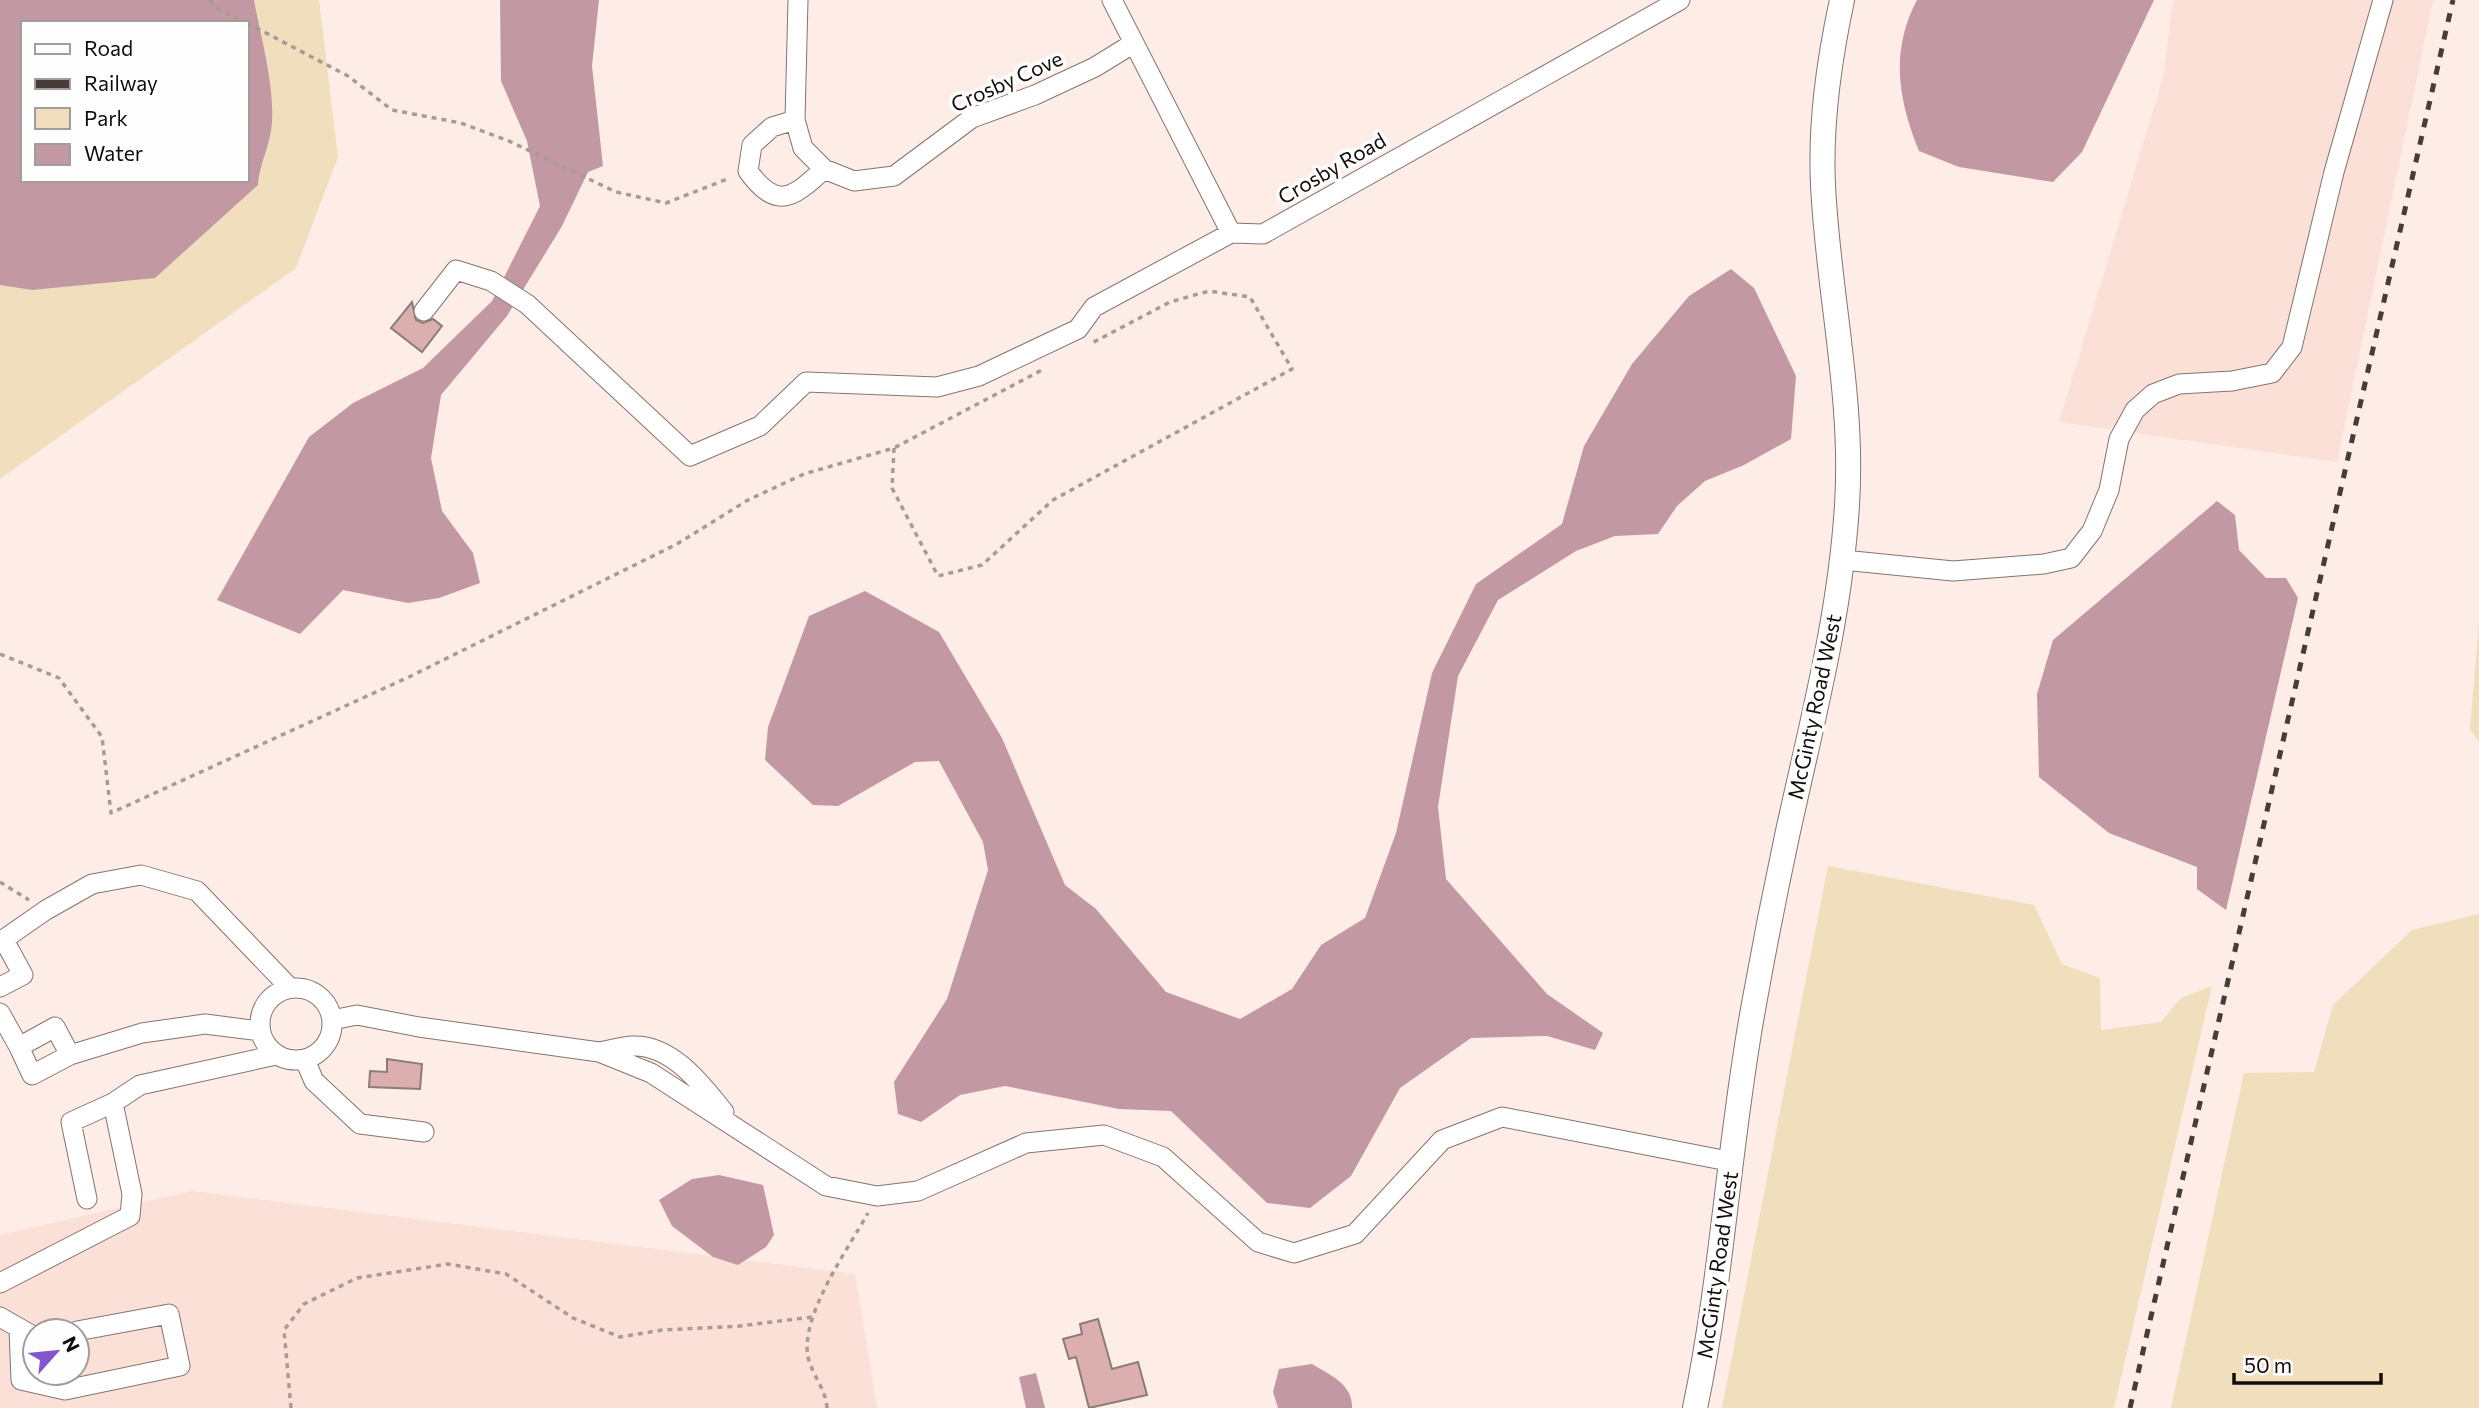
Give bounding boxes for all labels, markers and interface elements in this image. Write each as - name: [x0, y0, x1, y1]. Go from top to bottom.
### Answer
- legend: [21, 21, 248, 182]
- text: Road: [84, 35, 133, 60]
- street label: Crosby Cove: [947, 45, 1066, 116]
- text: Railway: [84, 70, 158, 95]
- text: Park: [84, 105, 128, 130]
- street label: Crosby Road: [1273, 127, 1390, 209]
- text: Water: [84, 140, 143, 165]
- street label: McGinty Road West: [1782, 612, 1845, 802]
- street label: McGinty Road West: [1691, 1169, 1742, 1360]
- north arrow: [21, 1317, 91, 1387]
- text: N: [58, 1332, 85, 1356]
- scale bar: [2234, 1342, 2381, 1386]
- text: 50 m: [2244, 1352, 2292, 1377]

